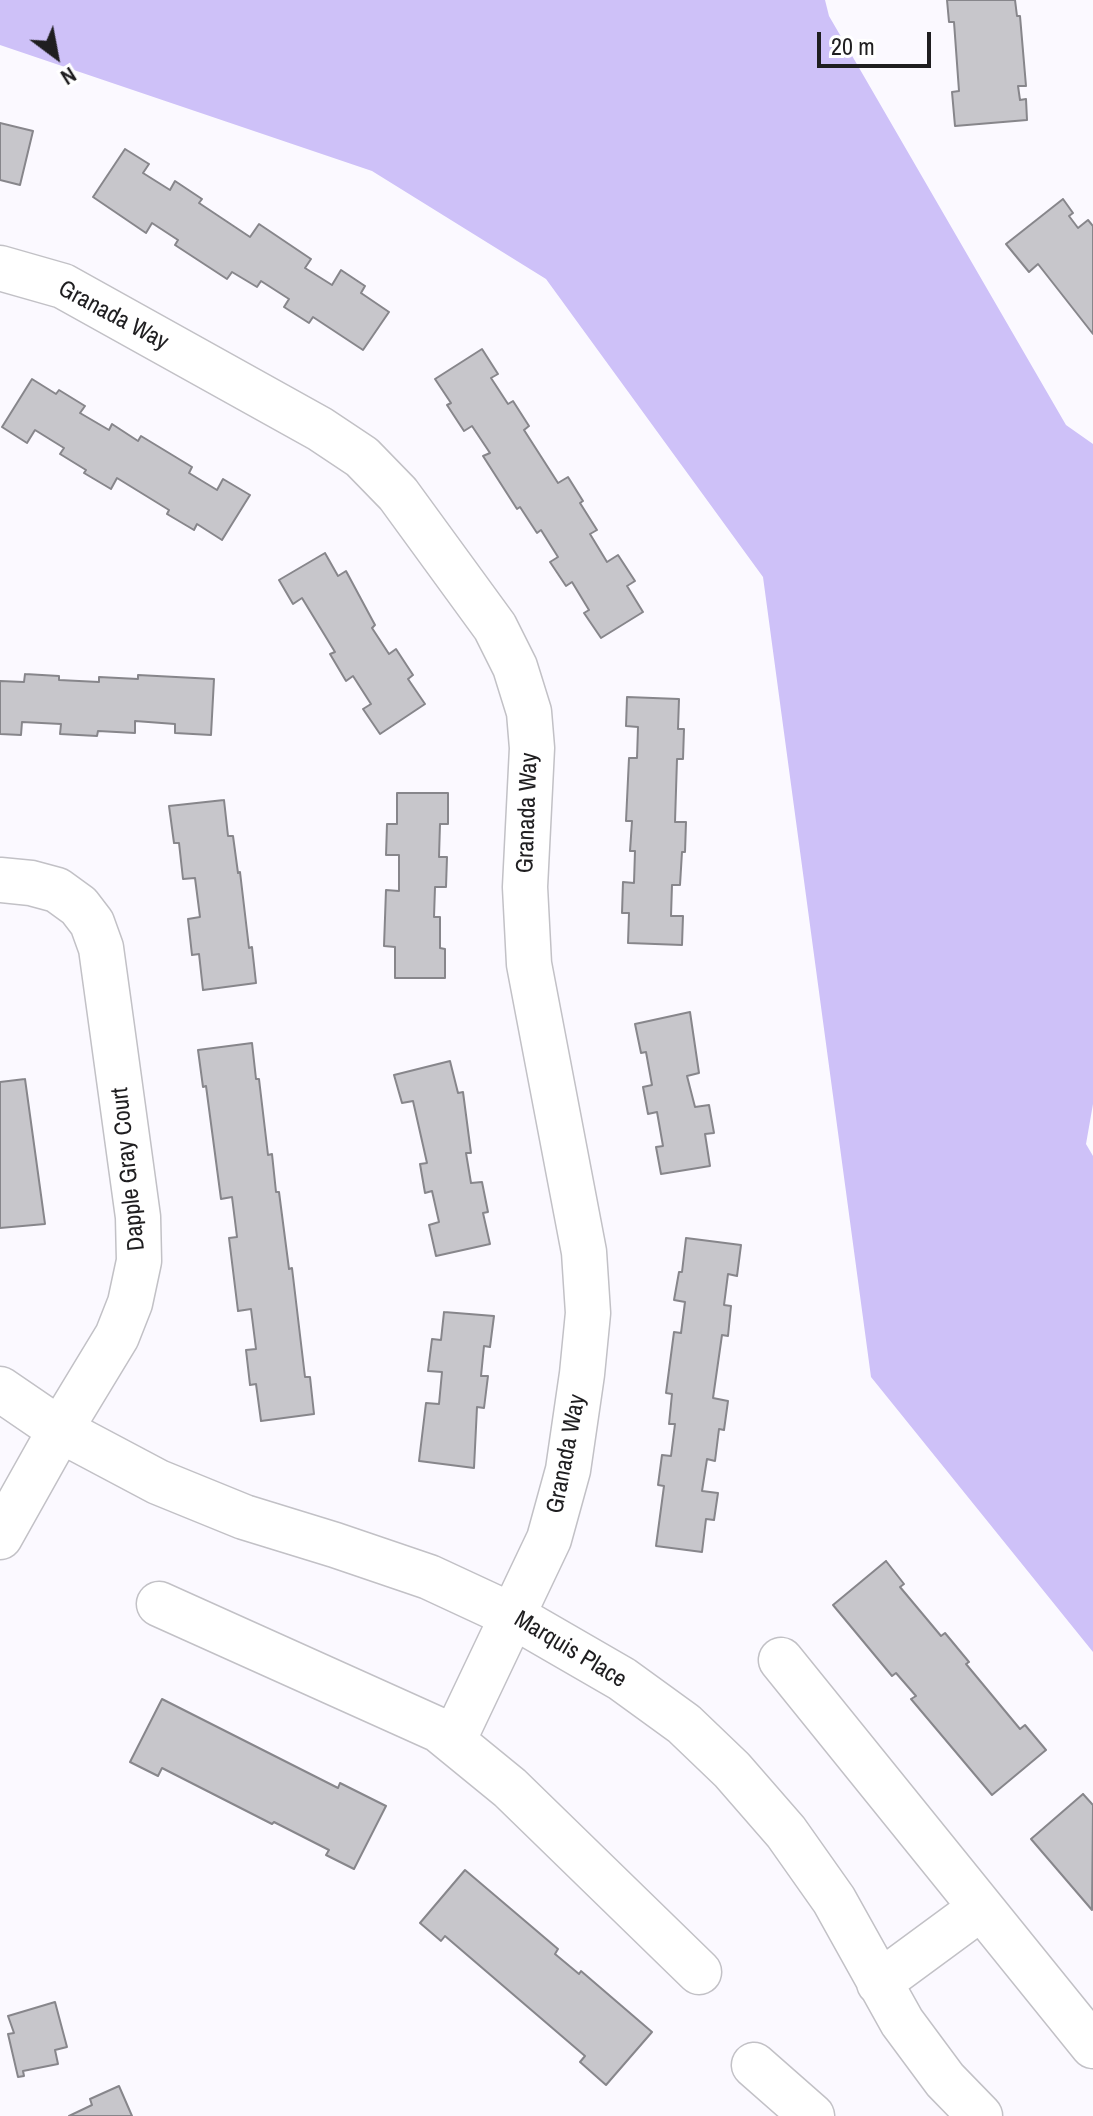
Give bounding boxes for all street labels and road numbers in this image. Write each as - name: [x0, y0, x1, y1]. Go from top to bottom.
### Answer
- street label: Granada Way: [53, 275, 173, 357]
- street label: Granada Way: [512, 752, 544, 874]
- street label: Dapple Gray Court: [106, 1086, 152, 1252]
- street label: Granada Way: [541, 1392, 593, 1516]
- street label: Marquis Place: [509, 1605, 631, 1695]

